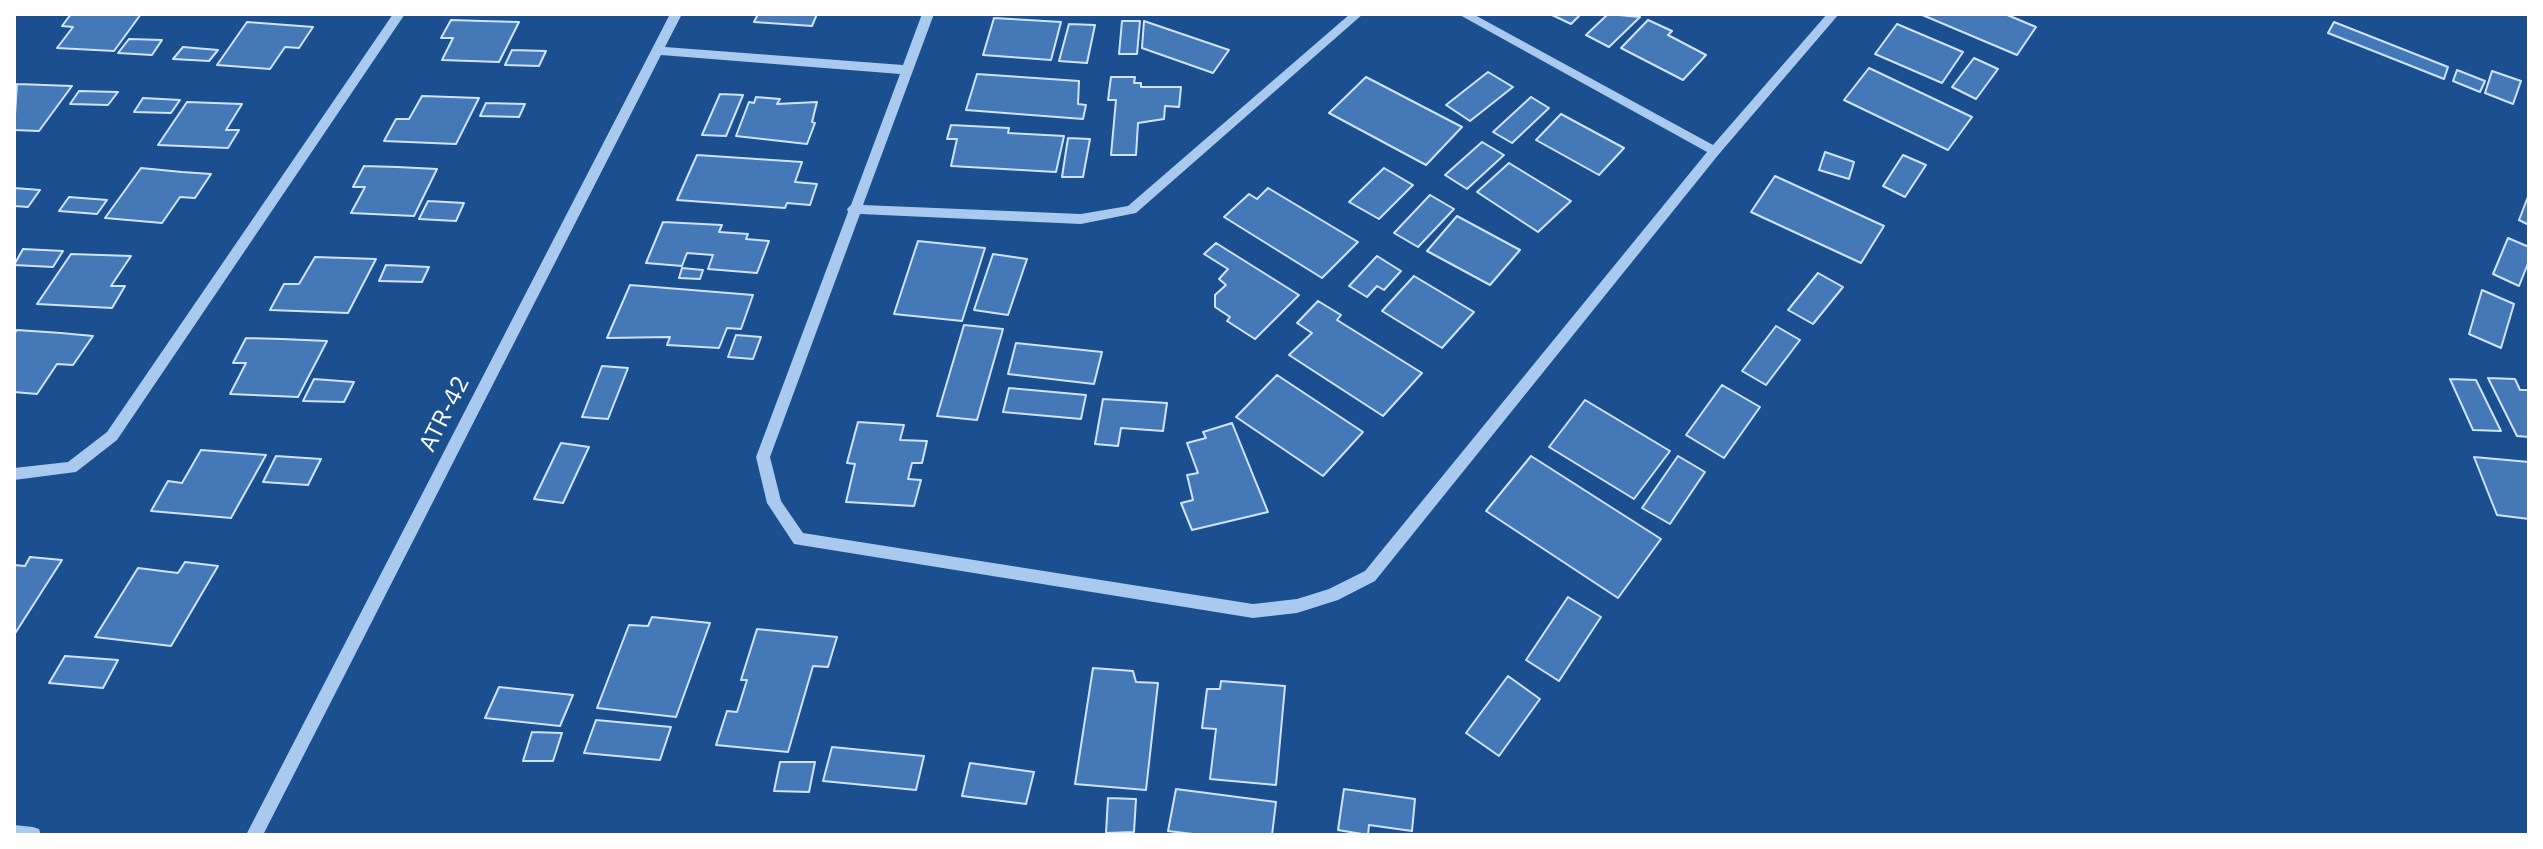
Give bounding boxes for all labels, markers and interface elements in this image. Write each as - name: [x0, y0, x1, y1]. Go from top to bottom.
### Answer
- street label: ATR-42: [414, 371, 476, 457]

